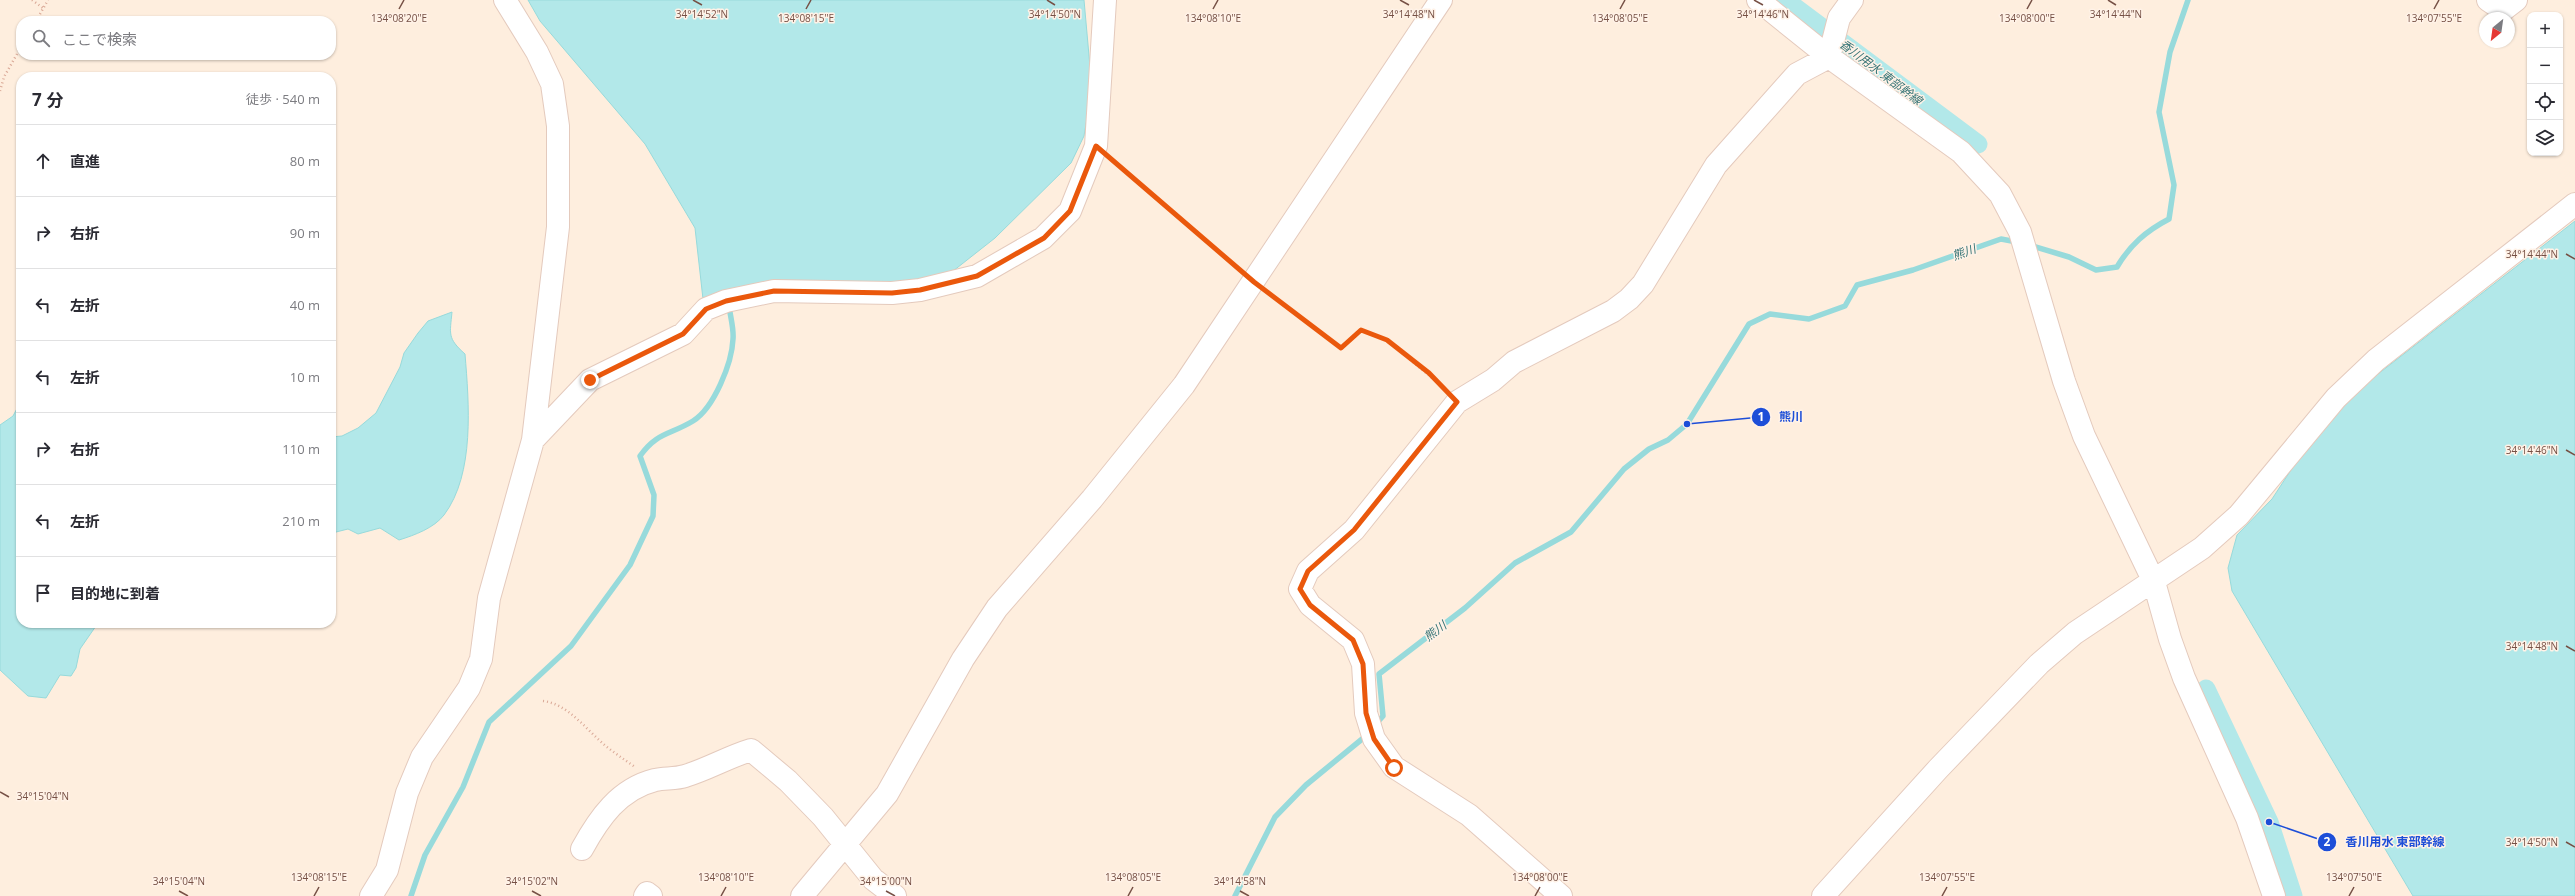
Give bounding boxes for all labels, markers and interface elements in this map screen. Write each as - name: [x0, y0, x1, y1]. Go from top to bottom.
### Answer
- text: 34°14'52"N: [676, 7, 728, 21]
- text: 34°14'50"N: [1029, 7, 1081, 21]
- text: 34°14'48"N: [1383, 7, 1435, 21]
- text: 34°14'46"N: [1737, 7, 1789, 21]
- text: 34°14'44"N: [2090, 7, 2142, 21]
- text: 134°08'20"E: [371, 11, 427, 25]
- text: 134°08'15"E: [778, 11, 834, 25]
- text: 134°08'10"E: [1185, 11, 1241, 25]
- text: 134°08'05"E: [1592, 11, 1648, 25]
- text: 134°08'00"E: [1999, 11, 2055, 25]
- text: 134°07'55"E: [2406, 11, 2462, 25]
- north arrow: [2479, 12, 2515, 48]
- map controls: [2527, 12, 2563, 156]
- button: +: [2527, 12, 2563, 48]
- search box: [16, 16, 336, 60]
- icon: search: [30, 27, 52, 49]
- text: ここで検索: [62, 29, 137, 49]
- water label: 香川用水 東部幹線: [1836, 35, 1927, 110]
- button: −: [2527, 48, 2563, 84]
- button: locate: [2527, 84, 2563, 120]
- text: 7 分: [32, 88, 63, 111]
- text: 徒歩 · 540 m: [246, 90, 320, 108]
- button: layers: [2527, 120, 2563, 156]
- icon: ahead: [32, 150, 54, 172]
- text: 直進: [70, 151, 100, 171]
- text: 80 m: [290, 152, 320, 170]
- icon: right: [32, 222, 54, 244]
- text: 右折: [70, 223, 100, 243]
- text: 90 m: [290, 224, 320, 242]
- water label: 熊川: [1950, 239, 1980, 264]
- text: 34°14'44"N: [2506, 247, 2558, 261]
- icon: left: [32, 294, 54, 316]
- text: 左折: [70, 295, 100, 315]
- text: 40 m: [290, 296, 320, 314]
- icon: left: [32, 366, 54, 388]
- text: 左折: [70, 367, 100, 387]
- text: 10 m: [290, 368, 320, 386]
- route end: [581, 371, 599, 389]
- callout: 熊川: [1751, 405, 1811, 429]
- text: 1: [1758, 408, 1764, 425]
- text: 熊川: [1779, 408, 1803, 425]
- icon: right: [32, 438, 54, 460]
- text: 右折: [70, 439, 100, 459]
- text: 110 m: [282, 440, 320, 458]
- text: 34°14'46"N: [2506, 443, 2558, 457]
- icon: left: [32, 510, 54, 532]
- text: 左折: [70, 511, 100, 531]
- text: 210 m: [282, 512, 320, 530]
- icon: arrive: [32, 582, 54, 604]
- text: 目的地に到着: [70, 583, 160, 603]
- water label: 熊川: [1420, 616, 1451, 645]
- text: 34°14'48"N: [2506, 639, 2558, 653]
- route start: [1385, 759, 1403, 777]
- text: 34°15'04"N: [17, 789, 69, 803]
- callout: 香川用水 東部幹線: [2317, 830, 2452, 854]
- text: 2: [2324, 833, 2331, 850]
- text: 香川用水 東部幹線: [2345, 833, 2445, 850]
- text: 34°14'50"N: [2506, 835, 2558, 849]
- text: 134°08'15"E: [291, 870, 347, 884]
- text: 134°08'10"E: [698, 870, 754, 884]
- text: 134°08'05"E: [1105, 870, 1161, 884]
- text: 134°08'00"E: [1512, 870, 1568, 884]
- text: 134°07'55"E: [1919, 870, 1975, 884]
- text: 134°07'50"E: [2326, 870, 2382, 884]
- text: 34°15'04"N: [153, 874, 205, 888]
- text: 34°15'02"N: [506, 874, 558, 888]
- text: 34°15'00"N: [860, 874, 912, 888]
- text: 34°14'58"N: [1214, 874, 1266, 888]

